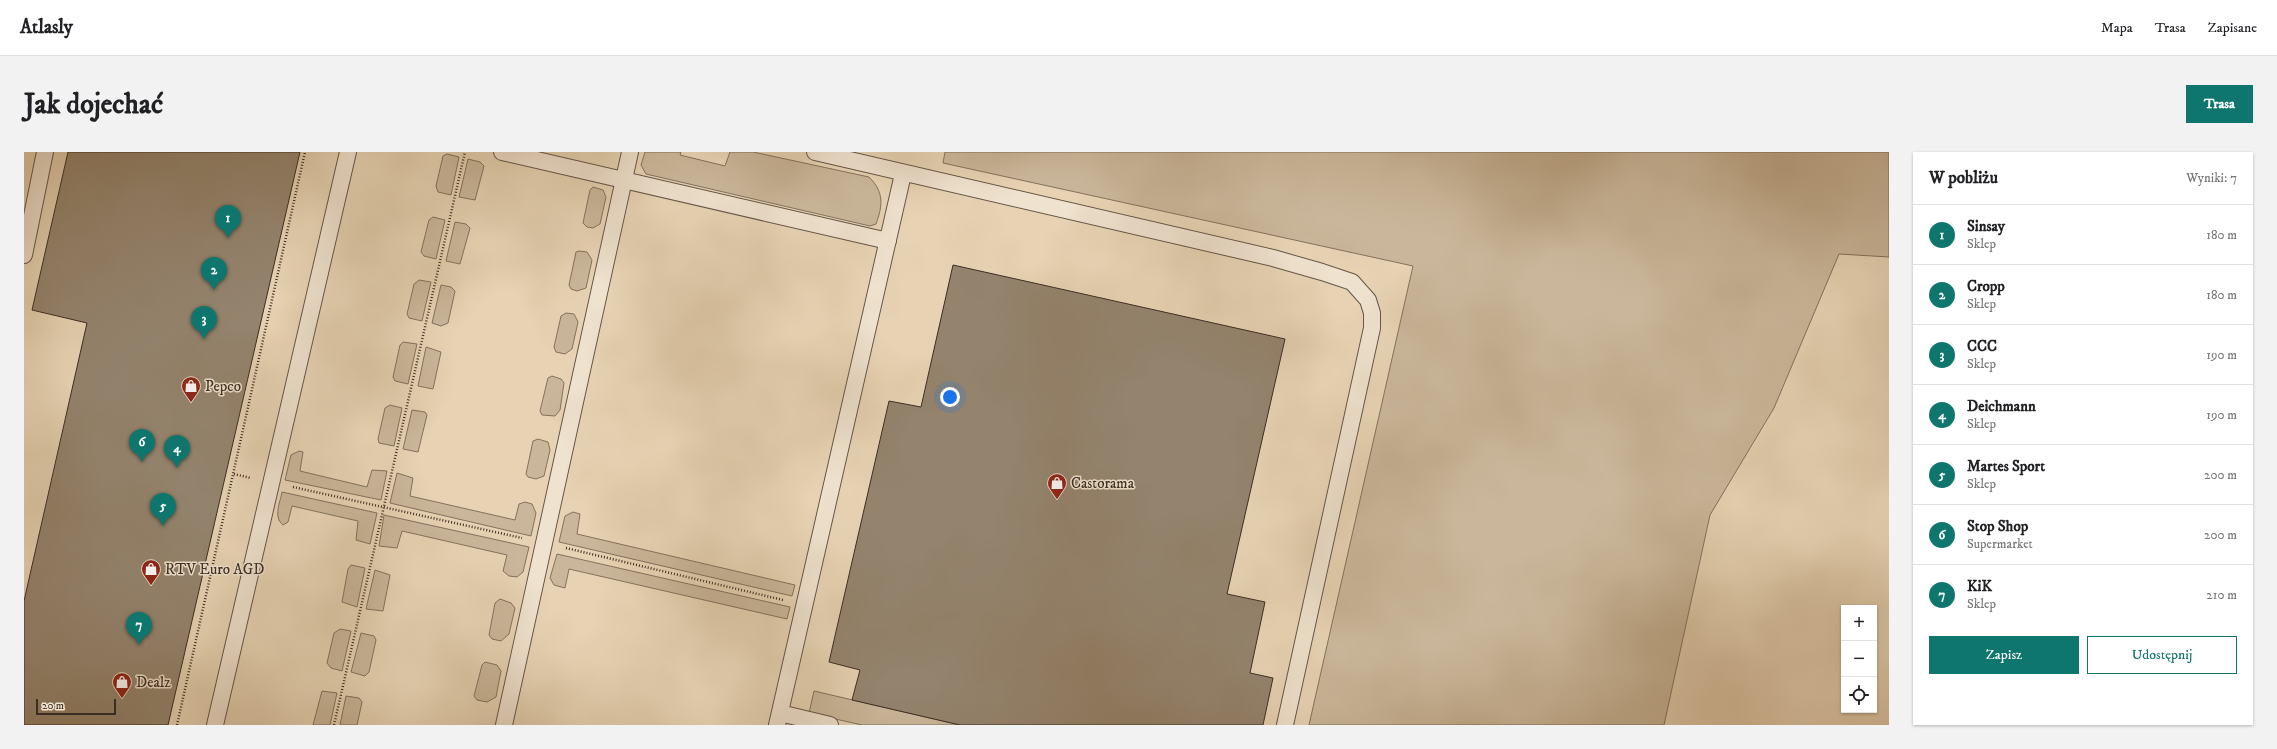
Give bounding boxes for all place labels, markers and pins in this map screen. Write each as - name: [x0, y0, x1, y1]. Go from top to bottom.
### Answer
- pin: 1: [215, 205, 241, 238]
- pin: 2: [201, 257, 227, 290]
- pin: 3: [191, 306, 217, 339]
- shop icon: Pepco: [180, 375, 202, 403]
- place label: Pepco: [205, 377, 241, 396]
- pin: 6: [129, 429, 155, 462]
- pin: 4: [164, 435, 190, 468]
- shop icon: Castorama: [1046, 472, 1068, 500]
- place label: Castorama: [1071, 474, 1135, 493]
- pin: 5: [150, 493, 176, 526]
- shop icon: RTV Euro AGD: [140, 558, 162, 586]
- place label: RTV Euro AGD: [165, 560, 264, 579]
- pin: 7: [126, 612, 152, 645]
- shop icon: Dealz: [111, 671, 133, 699]
- place label: Dealz: [136, 673, 171, 692]

